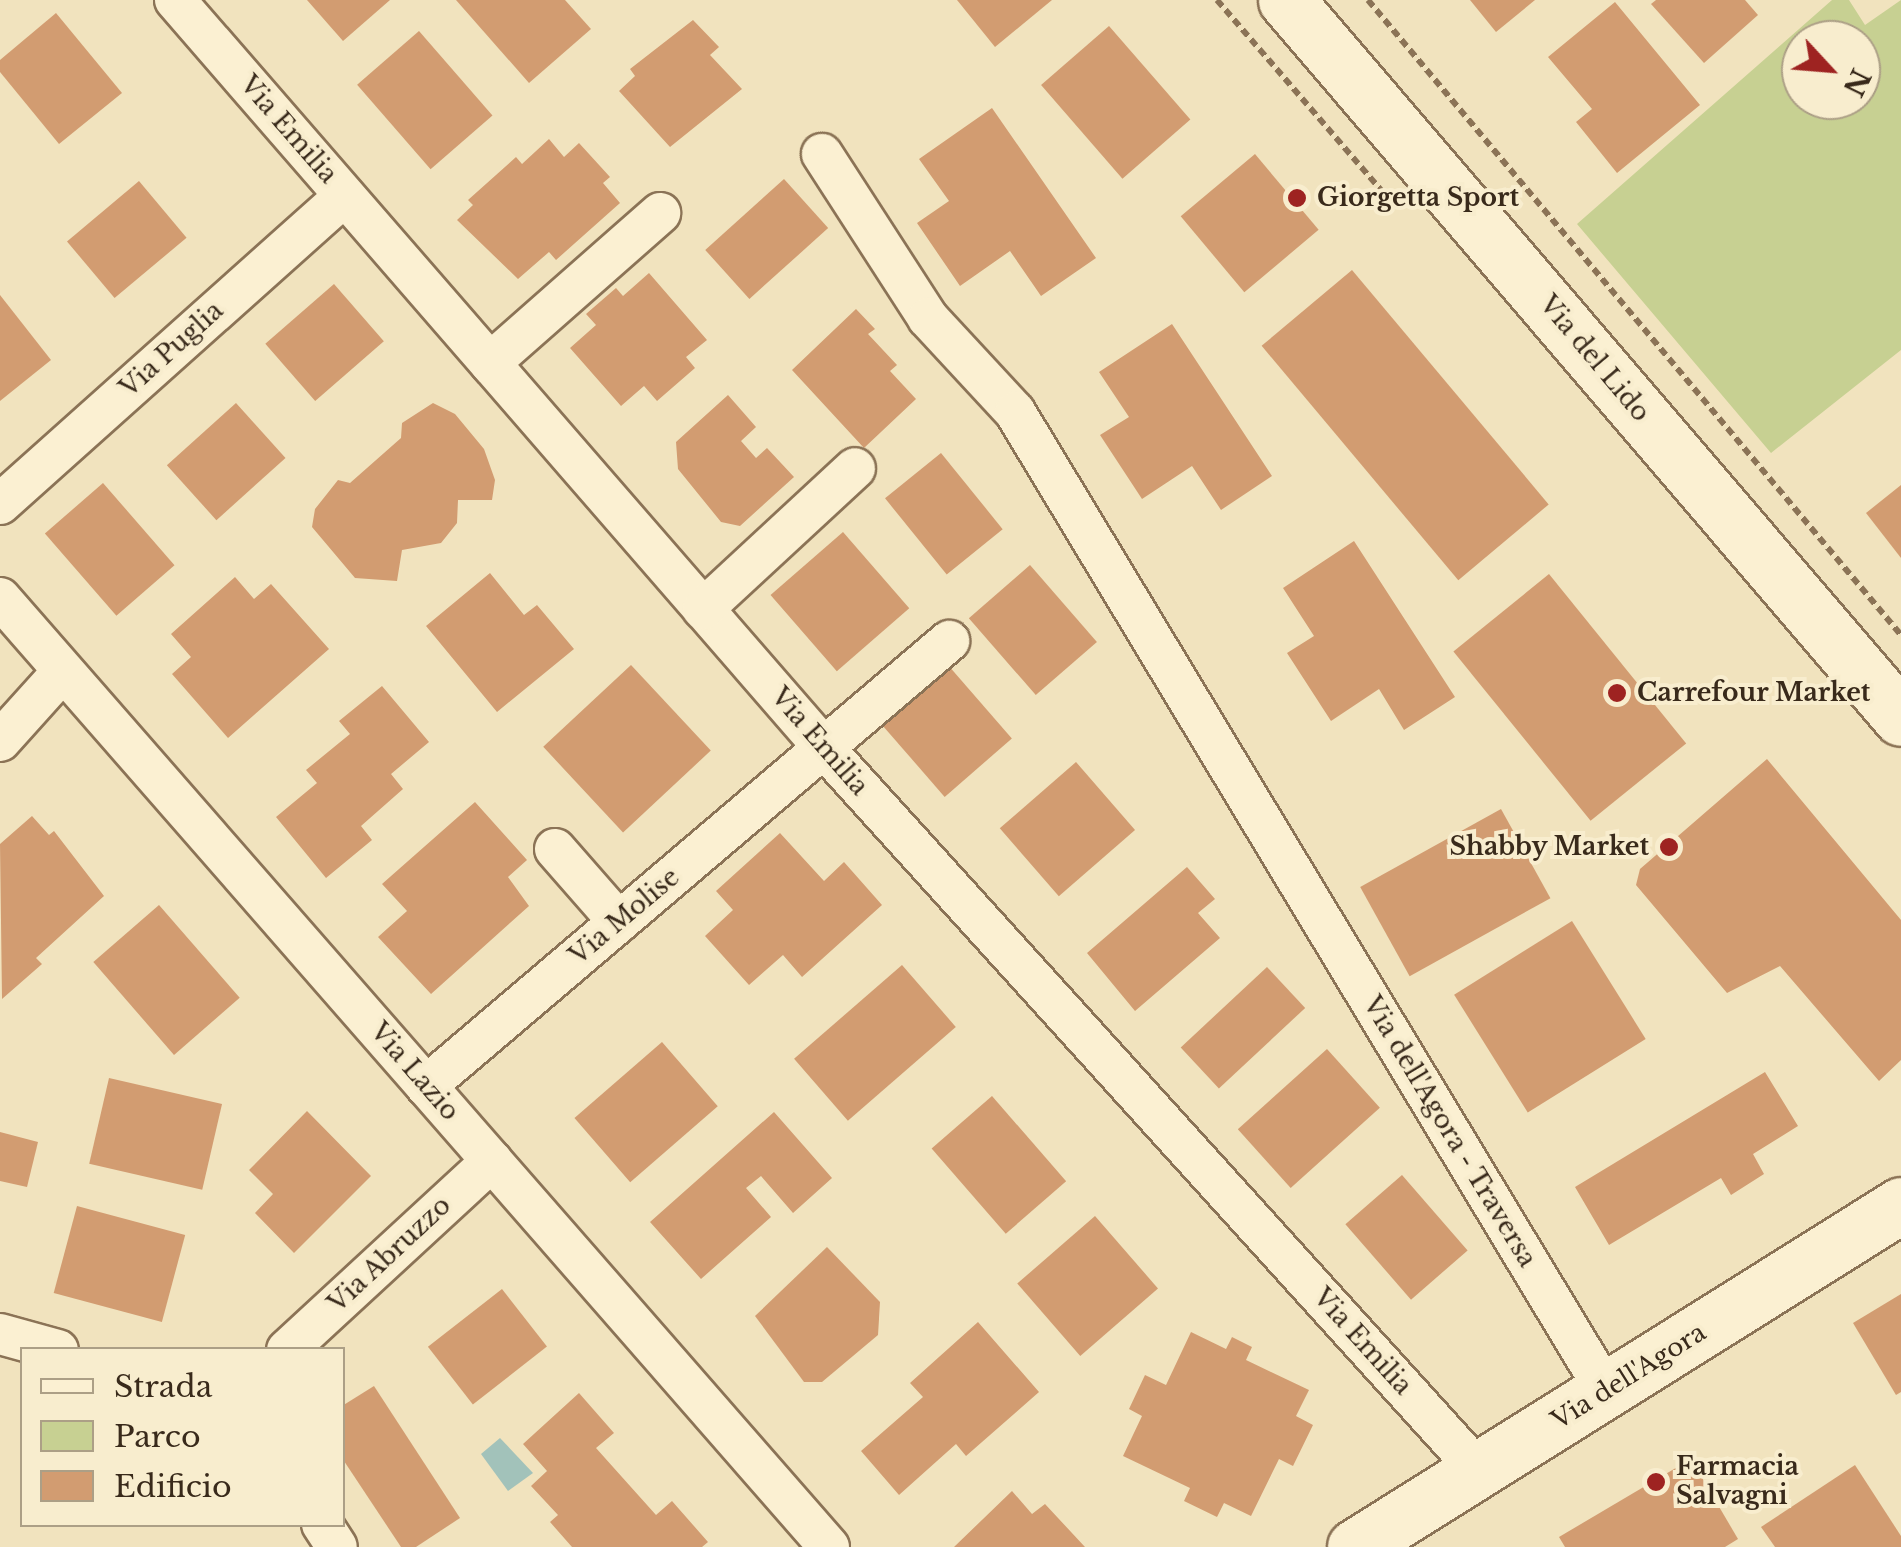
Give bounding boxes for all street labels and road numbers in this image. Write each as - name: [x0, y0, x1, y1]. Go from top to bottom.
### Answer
- street label: Via Emilia: [233, 70, 343, 190]
- street label: Via del Lido: [1533, 290, 1655, 428]
- street label: Via Puglia: [114, 296, 230, 404]
- street label: Via Emilia: [764, 682, 874, 802]
- street label: Via Molise: [564, 862, 686, 972]
- street label: Via dell'Agora - Traversa: [1356, 991, 1542, 1273]
- street label: Via Lazio: [363, 1017, 465, 1127]
- street label: Via Abruzzo: [322, 1190, 458, 1320]
- street label: Via Emilia: [1306, 1283, 1418, 1401]
- street label: Via dell'Agora: [1546, 1318, 1712, 1436]

